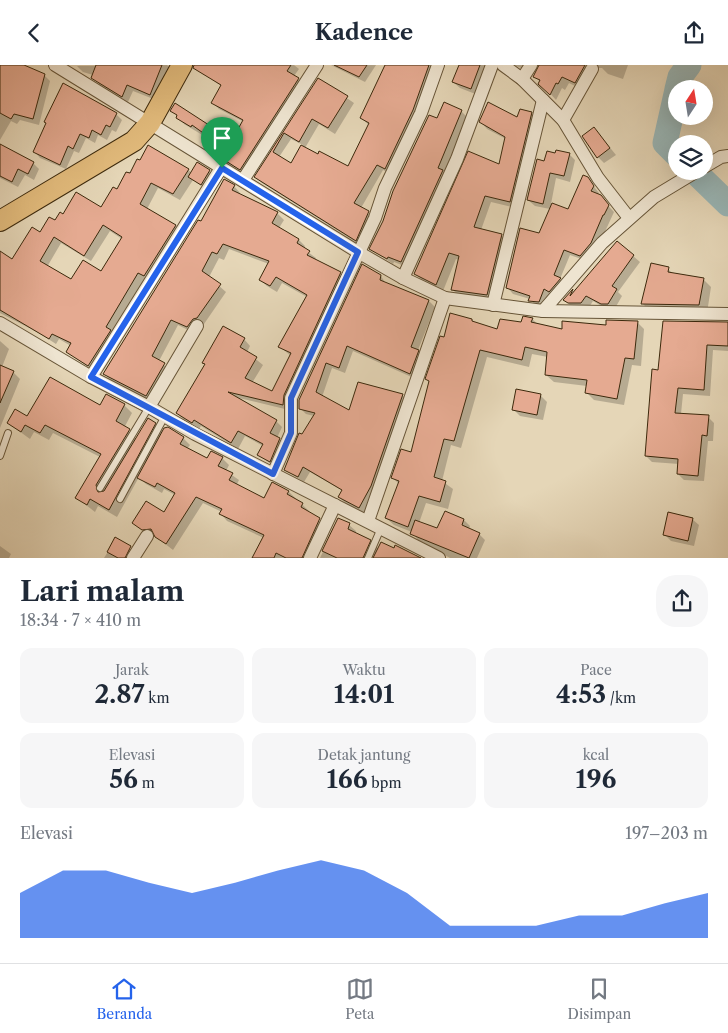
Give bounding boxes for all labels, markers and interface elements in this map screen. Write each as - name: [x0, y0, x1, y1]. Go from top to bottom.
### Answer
- icon: back: [20, 19, 48, 47]
- text: Kadence: [315, 19, 413, 46]
- icon: share: [680, 19, 708, 47]
- north arrow: [668, 80, 712, 125]
- map controls: [668, 80, 713, 180]
- pin: [201, 117, 243, 168]
- icon: arrive: [208, 124, 236, 152]
- button: layers: [668, 135, 713, 180]
- text: Lari malam: [20, 574, 184, 608]
- button: share: [656, 575, 708, 627]
- text: 18:34 · 7 × 410 m: [20, 610, 141, 630]
- text: Jarak: [115, 661, 149, 679]
- text: Waktu: [342, 661, 386, 679]
- text: Pace: [580, 661, 612, 679]
- text: 2.87: [95, 679, 145, 710]
- text: 14:01: [334, 679, 394, 710]
- text: 4:53: [556, 679, 606, 710]
- text: km: [145, 689, 169, 707]
- text: /km: [606, 689, 636, 707]
- text: Elevasi: [109, 746, 155, 764]
- text: Detak jantung: [318, 746, 410, 764]
- text: kcal: [583, 746, 609, 764]
- text: 56: [109, 764, 138, 795]
- text: 166: [327, 764, 368, 795]
- text: 196: [575, 764, 617, 795]
- text: m: [138, 774, 155, 792]
- text: bpm: [368, 774, 402, 792]
- text: Elevasi: [20, 823, 73, 843]
- text: 197–203 m: [625, 823, 708, 843]
- tab: Beranda: [97, 975, 152, 1023]
- tab: Peta: [345, 975, 374, 1023]
- tab: Disimpan: [568, 975, 631, 1023]

